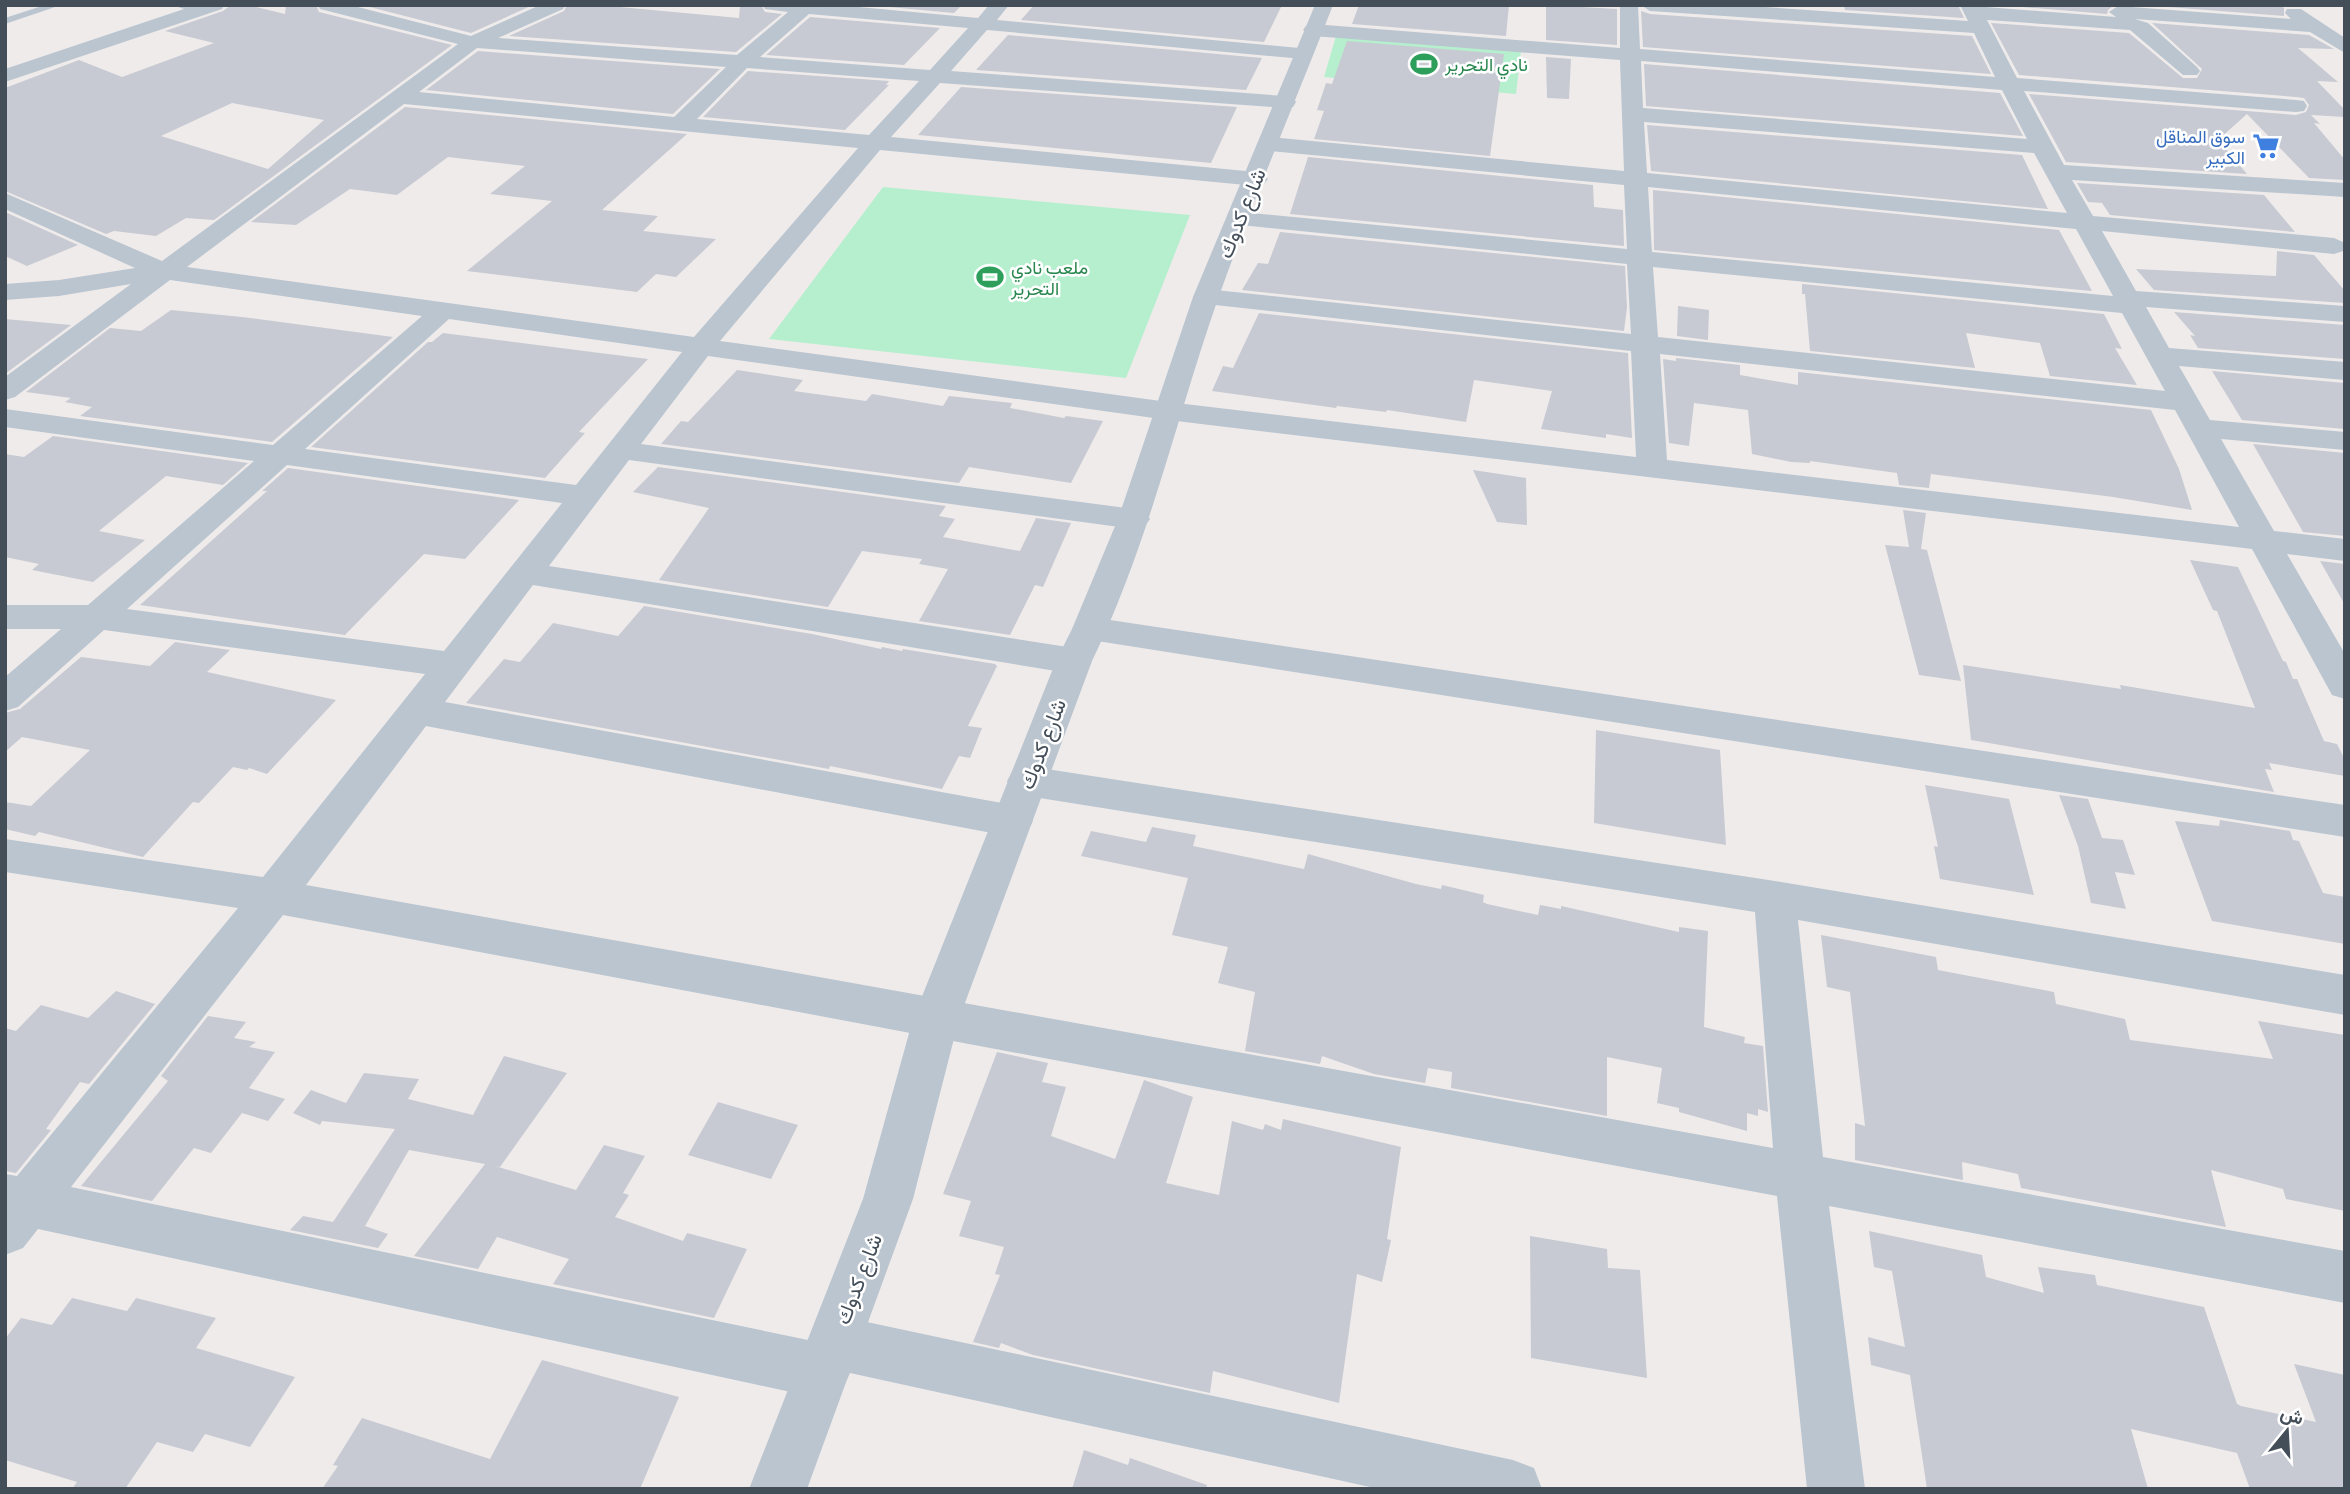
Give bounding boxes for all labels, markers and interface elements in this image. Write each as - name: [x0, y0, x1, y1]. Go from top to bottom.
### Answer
- sports icon: نادي التحرير: [1409, 49, 1439, 79]
- place label: نادي التحرير: [1444, 52, 1528, 80]
- place label: سوق المناقل الكبير: [2156, 124, 2245, 169]
- supermarket icon: سوق المناقل الكبير: [2251, 131, 2281, 161]
- street label: شارع كدوك: [1210, 164, 1273, 263]
- place label: ملعب نادي التحرير: [1010, 255, 1088, 300]
- sports icon: ملعب نادي التحرير: [975, 262, 1005, 292]
- street label: شارع كدوك: [1012, 695, 1073, 794]
- street label: شارع كدوك: [828, 1230, 889, 1329]
- north arrow: [2252, 1396, 2322, 1466]
- text: ش: [2277, 1399, 2307, 1431]

